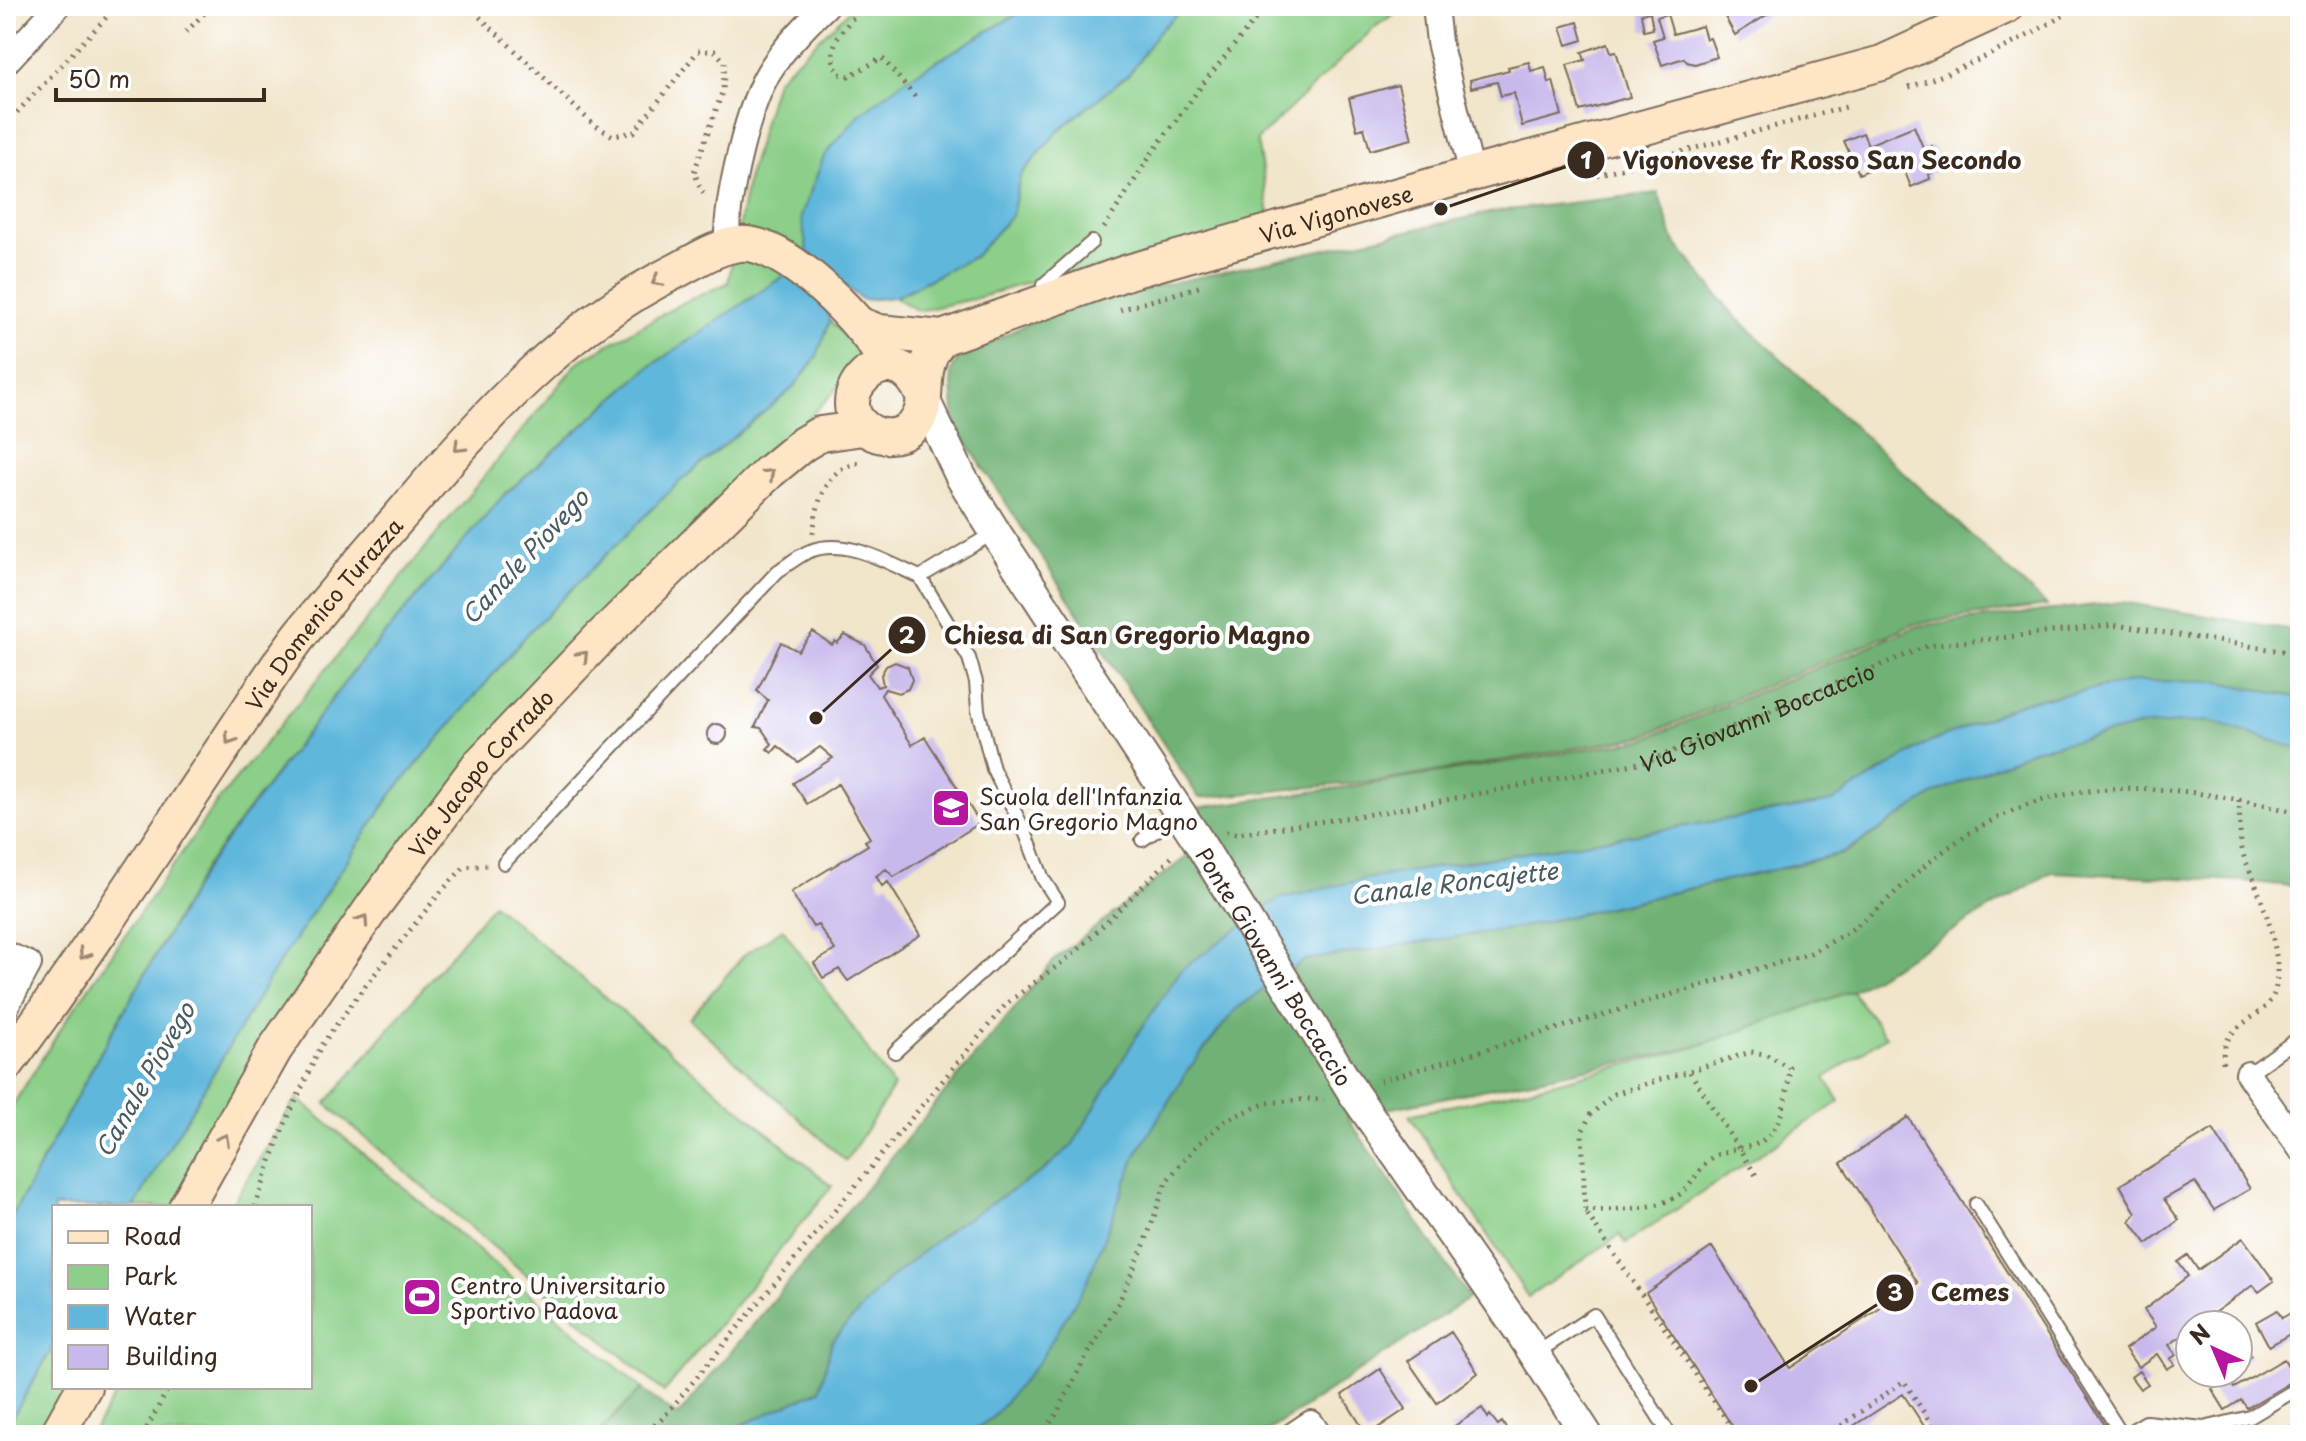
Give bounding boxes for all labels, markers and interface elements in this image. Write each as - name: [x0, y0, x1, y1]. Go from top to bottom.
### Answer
- scale bar: [56, 52, 264, 102]
- text: 50 m: [68, 60, 130, 96]
- callout: Vigonovese fr Rosso San Secondo: [1566, 136, 2038, 184]
- text: 1: [1580, 141, 1592, 177]
- text: Vigonovese fr Rosso San Secondo: [1623, 141, 2021, 177]
- street label: Via Vigonovese: [1255, 175, 1416, 250]
- one-way arrow: [652, 271, 666, 287]
- one-way arrow: [454, 438, 468, 452]
- one-way arrow: [759, 469, 774, 483]
- water label: Canale Piovego: [452, 479, 597, 632]
- street label: Via Domenico Turazza: [236, 509, 409, 717]
- callout: Chiesa di San Gregorio Magno: [887, 611, 1326, 659]
- text: 2: [899, 616, 916, 652]
- text: Chiesa di San Gregorio Magno: [944, 616, 1310, 652]
- one-way arrow: [574, 651, 588, 665]
- street label: Via Giovanni Boccaccio: [1637, 653, 1879, 779]
- street label: Via Jacopo Corrado: [399, 681, 560, 863]
- one-way arrow: [224, 731, 239, 745]
- place label: Scuola dell'Infanzia San Gregorio Magno: [979, 779, 1198, 837]
- school or university icon: Scuola dell'Infanzia San Gregorio Magno: [930, 787, 972, 829]
- street label: Ponte Giovanni Boccaccio: [1189, 840, 1361, 1092]
- water label: Canale Roncajette: [1348, 851, 1561, 913]
- one-way arrow: [353, 914, 368, 928]
- one-way arrow: [78, 946, 93, 960]
- water label: Canale Piovego: [85, 994, 204, 1163]
- one-way arrow: [214, 1133, 230, 1148]
- legend: [52, 1205, 312, 1389]
- text: Road: [124, 1217, 182, 1253]
- text: Park: [124, 1257, 178, 1293]
- place label: Centro Universitario Sportivo Padova: [450, 1268, 666, 1326]
- callout: Cemes: [1875, 1269, 2025, 1317]
- text: 3: [1887, 1273, 1903, 1309]
- text: Cemes: [1931, 1273, 2009, 1309]
- sports icon: Centro Universitario Sportivo Padova: [401, 1276, 443, 1318]
- text: Water: [124, 1297, 197, 1333]
- north arrow: [2174, 1309, 2254, 1389]
- text: N: [2181, 1316, 2217, 1351]
- text: Building: [124, 1337, 218, 1373]

